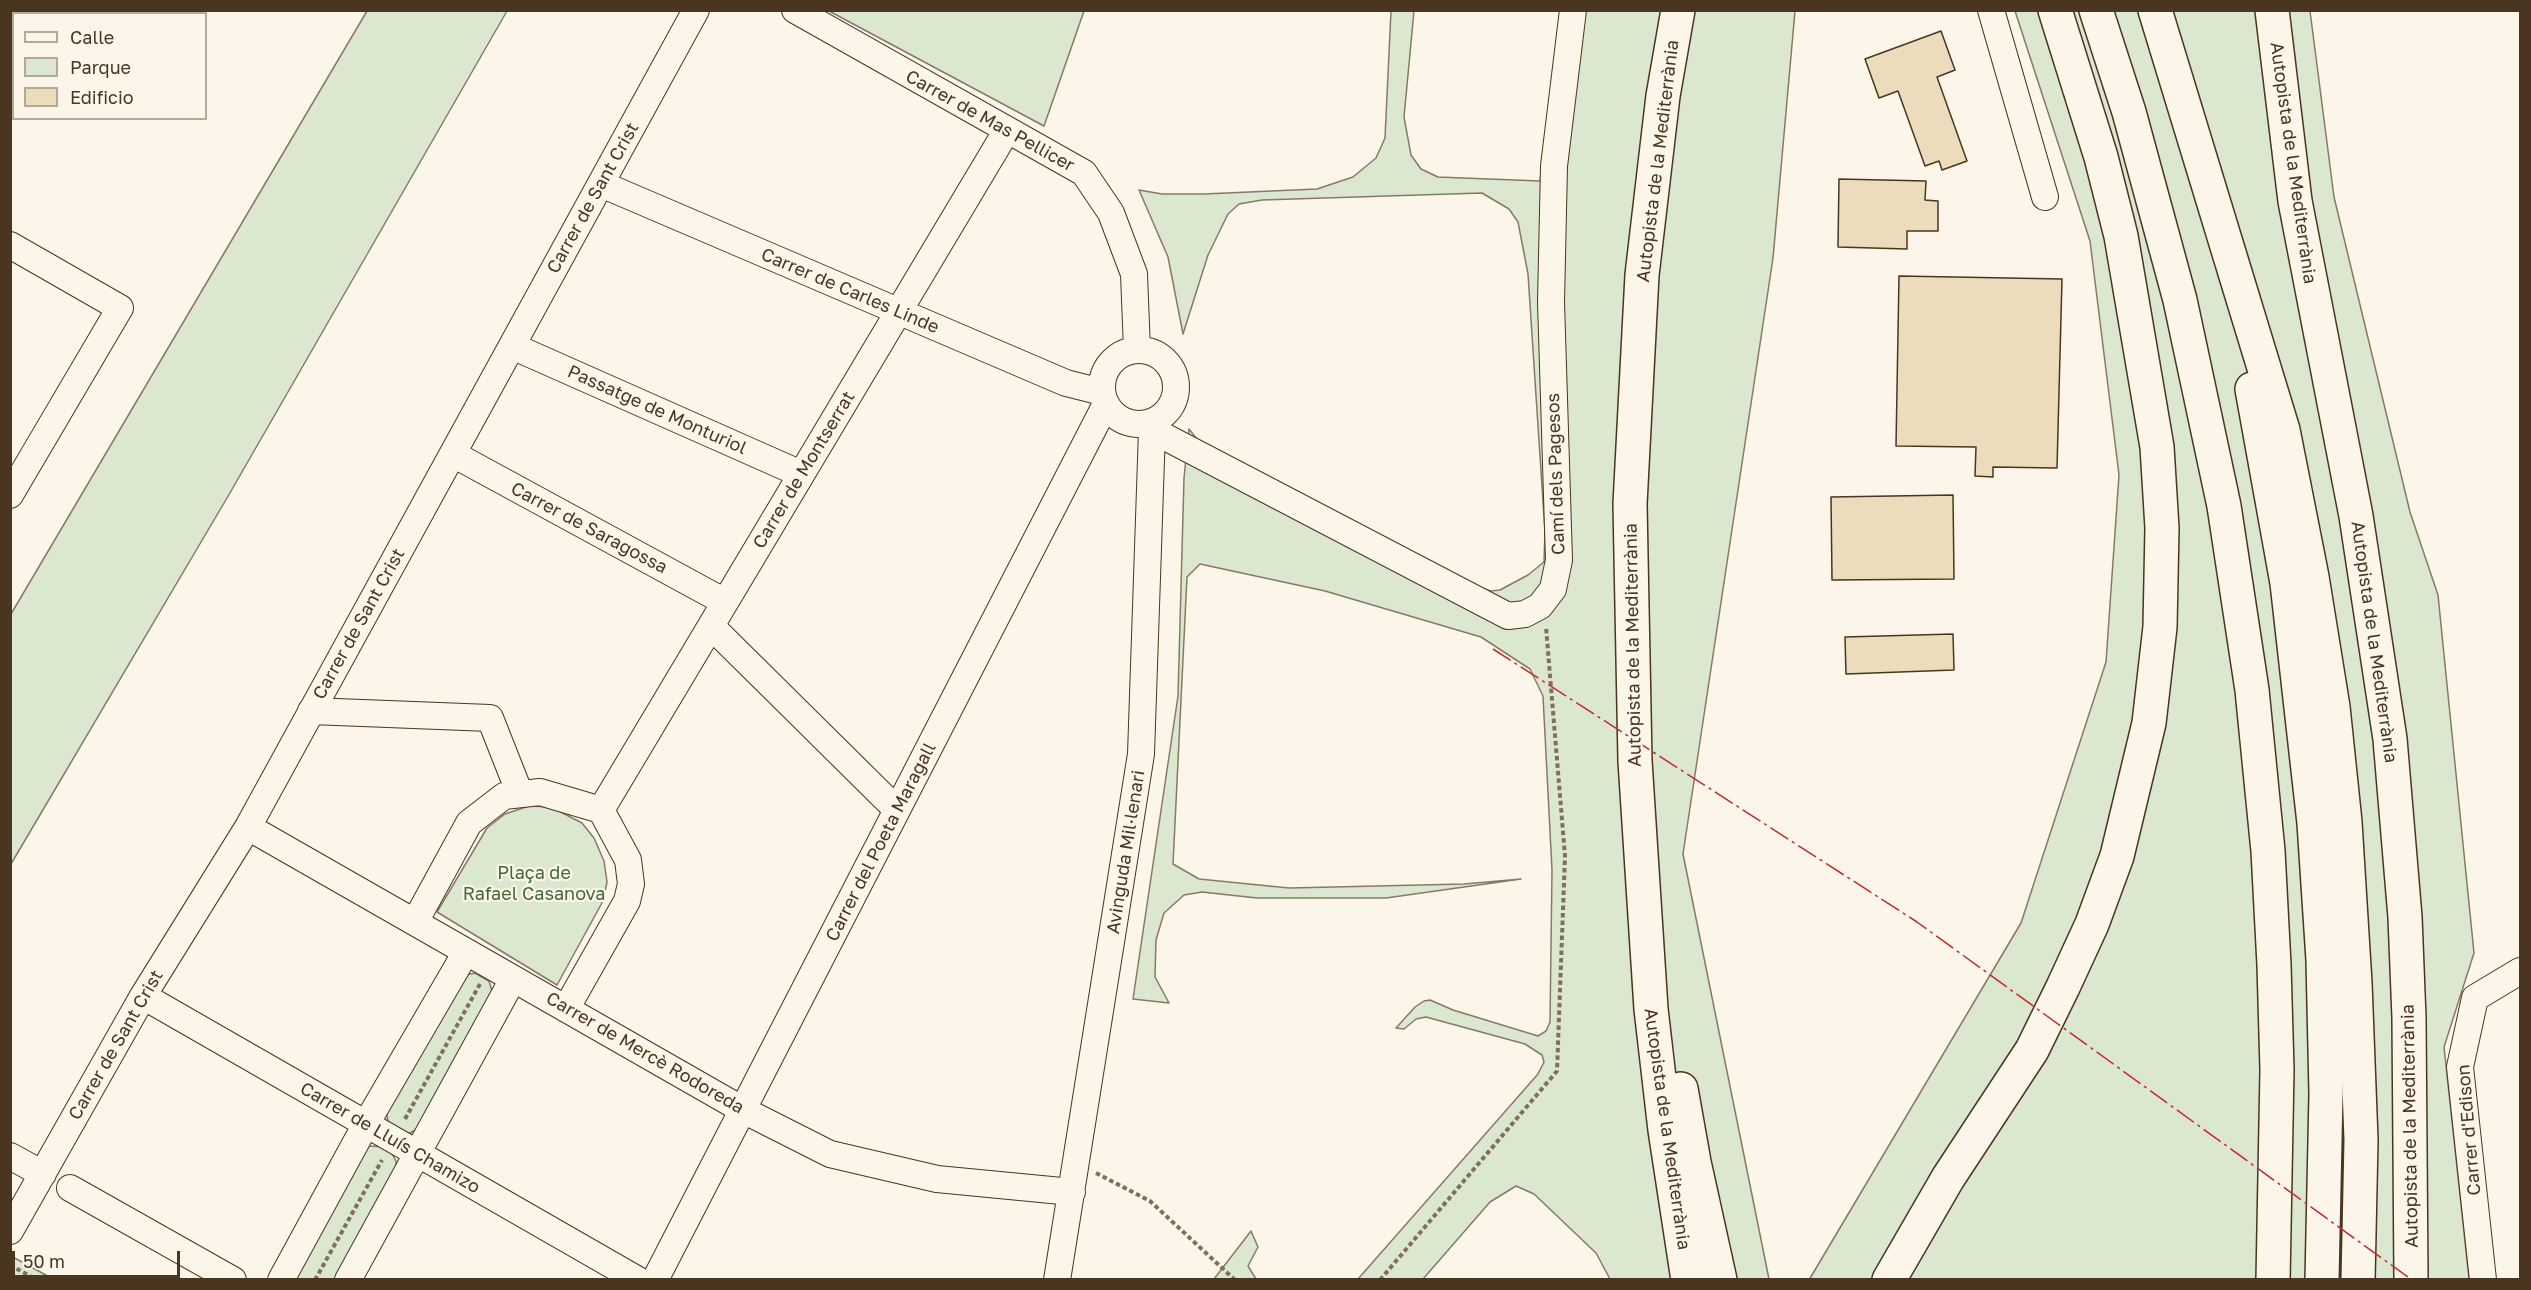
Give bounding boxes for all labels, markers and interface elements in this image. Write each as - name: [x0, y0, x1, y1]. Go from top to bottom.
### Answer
- legend: [12, 12, 207, 120]
- text: Calle: [70, 26, 114, 48]
- street label: Autopista de la Mediterrània: [1632, 39, 1684, 283]
- street label: Autopista de la Mediterrània: [2265, 41, 2321, 285]
- text: Parque: [70, 56, 131, 78]
- street label: Carrer de Mas Pellicer: [902, 66, 1078, 176]
- text: Edificio: [70, 86, 134, 108]
- street label: Carrer de Sant Crist: [543, 119, 643, 277]
- street label: Carrer de Carles Linde: [758, 244, 942, 338]
- street label: Passatge de Monturiol: [564, 361, 750, 459]
- street label: Carrer de Montserrat: [748, 387, 860, 553]
- street label: Camí dels Pagesos: [1542, 393, 1570, 555]
- street label: Carrer de Saragossa: [507, 478, 671, 578]
- street label: Autopista de la Mediterrània: [2346, 520, 2402, 764]
- street label: Autopista de la Mediterrània: [1620, 523, 1646, 767]
- street label: Carrer de Sant Crist: [309, 545, 409, 703]
- street label: Carrer del Poeta Maragall: [821, 739, 941, 945]
- street label: Avinguda Mil·lenari: [1102, 769, 1150, 935]
- park label: Plaça de Rafael Casanova: [463, 862, 605, 904]
- street label: Carrer de Sant Crist: [64, 966, 168, 1124]
- street label: Carrer de Mercè Rodoreda: [542, 987, 748, 1119]
- street label: Autopista de la Mediterrània: [2397, 1004, 2423, 1248]
- street label: Autopista de la Mediterrània: [1639, 1007, 1695, 1251]
- street label: Carrer d'Edison: [2453, 1064, 2485, 1196]
- street label: Carrer de Lluís Chamizo: [296, 1078, 484, 1198]
- scale bar: [15, 1239, 183, 1277]
- text: 50 m: [23, 1250, 65, 1272]

